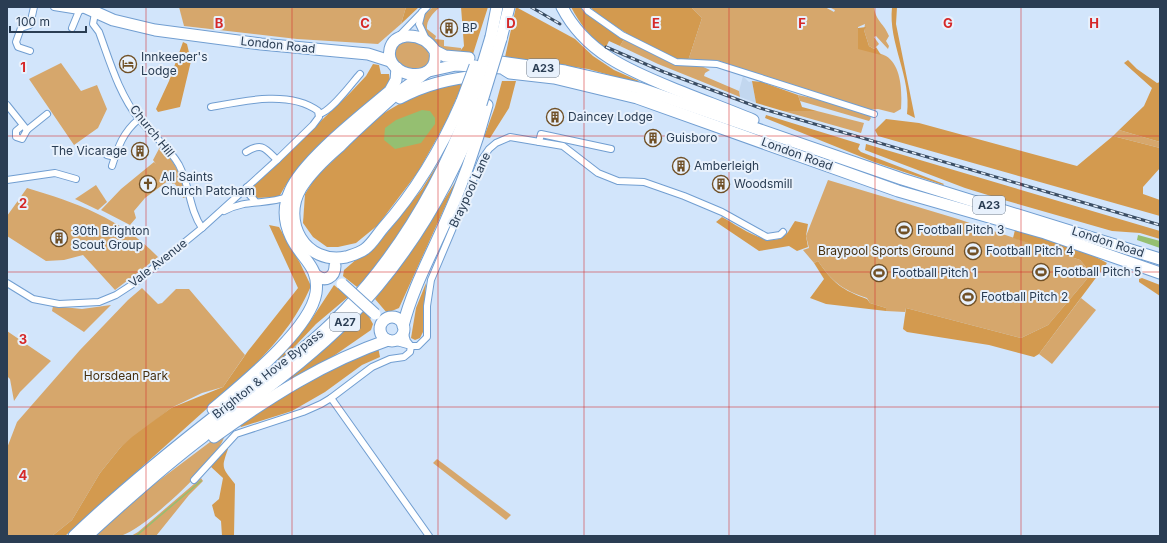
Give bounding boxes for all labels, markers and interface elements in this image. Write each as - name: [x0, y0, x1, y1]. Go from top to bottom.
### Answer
- scale bar: [10, 8, 86, 34]
- text: 100 m: [16, 14, 50, 29]
- text: B: [215, 15, 224, 31]
- text: C: [360, 15, 370, 31]
- text: D: [506, 15, 516, 31]
- text: E: [652, 15, 660, 31]
- text: F: [798, 15, 806, 31]
- text: G: [943, 15, 953, 31]
- text: H: [1089, 15, 1099, 31]
- building icon: BP: [439, 18, 459, 38]
- place label: BP: [462, 20, 478, 35]
- street label: London Road: [240, 33, 316, 56]
- place label: Innkeeper's Lodge: [141, 49, 208, 78]
- hotel icon: Innkeeper's Lodge: [118, 54, 138, 74]
- text: 1: [20, 59, 26, 75]
- road number: A23: [527, 59, 559, 77]
- street label: Church Hill: [127, 102, 178, 160]
- building icon: Daincey Lodge: [545, 107, 565, 127]
- place label: Daincey Lodge: [568, 109, 653, 124]
- building icon: Guisboro: [643, 128, 663, 148]
- place label: Guisboro: [666, 130, 717, 145]
- street label: London Road: [759, 134, 835, 173]
- building icon: The Vicarage: [130, 141, 150, 161]
- place label: The Vicarage: [51, 143, 127, 158]
- street label: Braypool Lane: [446, 150, 494, 230]
- building icon: Amberleigh: [671, 156, 691, 176]
- place label: Amberleigh: [694, 158, 759, 173]
- place label: All Saints Church Patcham: [161, 169, 255, 198]
- church icon: All Saints Church Patcham: [138, 174, 158, 194]
- building icon: Woodsmill: [711, 174, 731, 194]
- place label: Woodsmill: [734, 176, 793, 191]
- text: 2: [19, 195, 27, 211]
- road number: A23: [973, 196, 1005, 214]
- sports icon: Football Pitch 3: [894, 220, 914, 240]
- place label: Football Pitch 3: [917, 222, 1004, 237]
- place label: 30th Brighton Scout Group: [72, 223, 150, 252]
- street label: London Road: [1070, 223, 1146, 260]
- building icon: 30th Brighton Scout Group: [49, 228, 69, 248]
- street label: Vale Avenue: [126, 235, 190, 290]
- sports icon: Football Pitch 4: [963, 241, 983, 261]
- park label: Braypool Sports Ground: [818, 243, 954, 258]
- place label: Football Pitch 4: [986, 243, 1074, 258]
- sports icon: Football Pitch 5: [1031, 262, 1051, 282]
- sports icon: Football Pitch 1: [869, 263, 889, 283]
- place label: Football Pitch 5: [1054, 264, 1141, 279]
- place label: Football Pitch 1: [892, 265, 977, 280]
- sports icon: Football Pitch 2: [958, 287, 978, 307]
- place label: Football Pitch 2: [981, 289, 1068, 304]
- road number: A27: [330, 313, 360, 331]
- street label: Brighton & Hove Bypass: [209, 326, 326, 422]
- text: 3: [19, 331, 27, 347]
- park label: Horsdean Park: [84, 368, 169, 383]
- text: 4: [19, 467, 28, 483]

